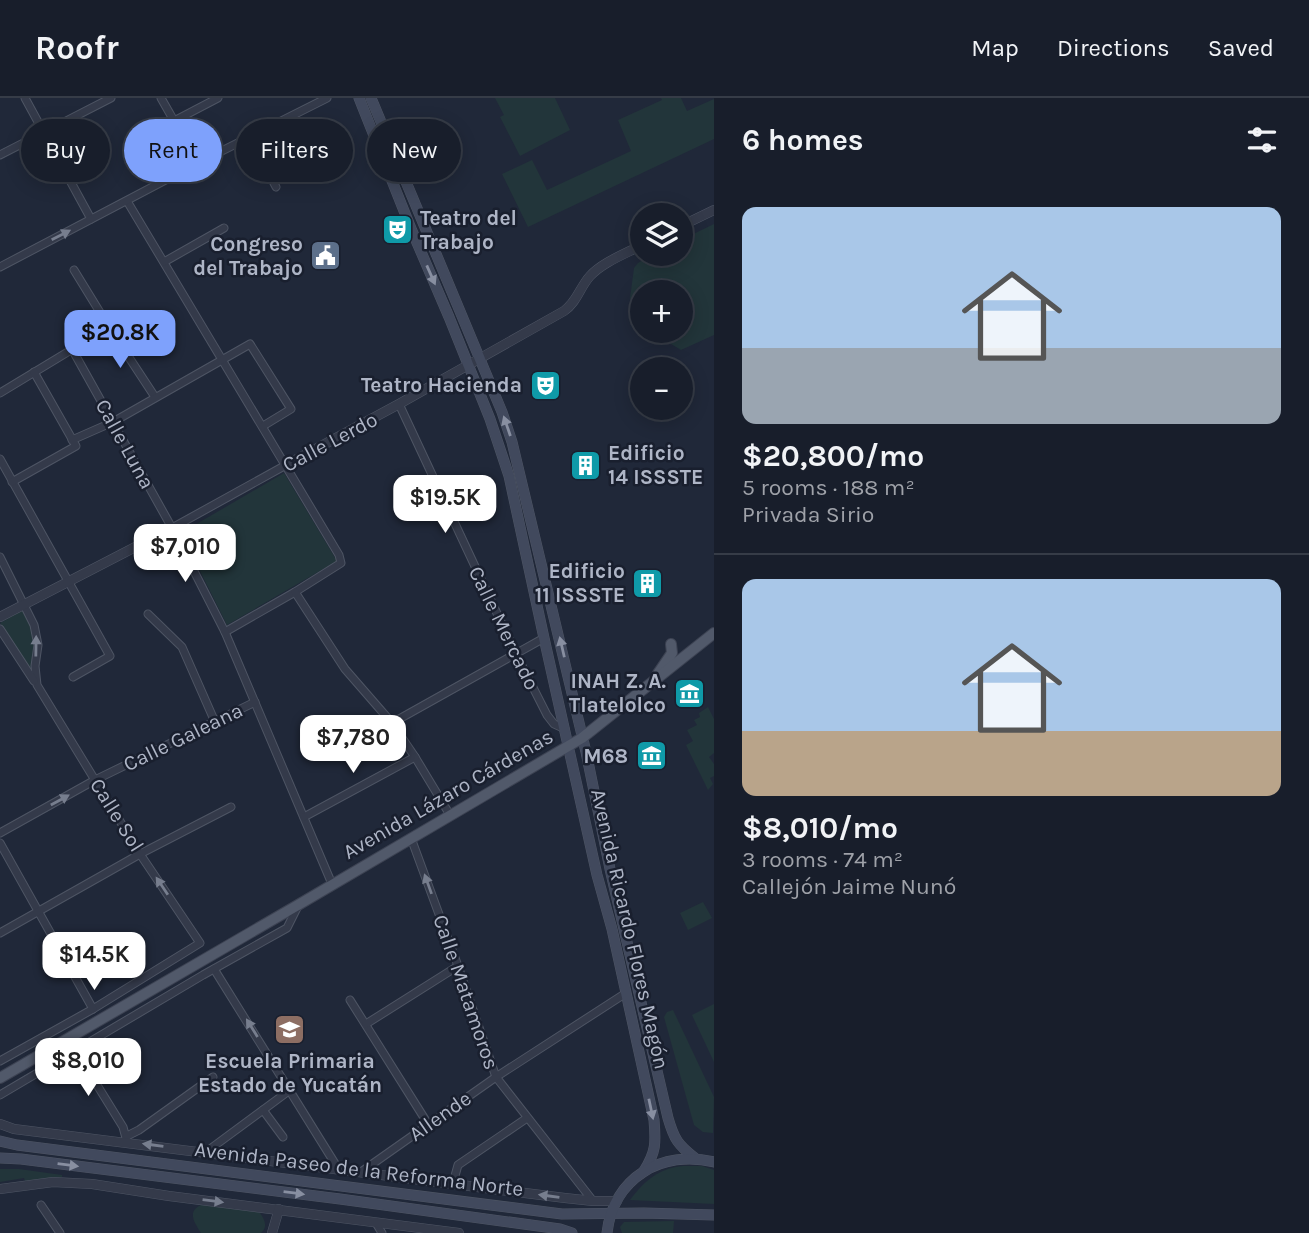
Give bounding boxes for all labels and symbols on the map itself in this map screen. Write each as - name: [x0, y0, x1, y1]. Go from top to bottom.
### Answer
- place label: Teatro del Trabajo: [420, 206, 517, 254]
- theatre icon: Teatro del Trabajo: [380, 213, 414, 247]
- one-way arrow: [51, 229, 70, 241]
- place label: Congreso del Trabajo: [193, 232, 303, 280]
- public building icon: Congreso del Trabajo: [309, 239, 343, 273]
- one-way arrow: [426, 264, 437, 285]
- pin: $20.8K: [63, 310, 177, 370]
- theatre icon: Teatro Hacienda: [528, 368, 562, 402]
- place label: Teatro Hacienda: [361, 373, 522, 397]
- street label: Calle Luna: [91, 395, 159, 493]
- street label: Calle Lerdo: [278, 407, 382, 477]
- one-way arrow: [501, 416, 512, 437]
- place label: Edificio 14 ISSSTE: [608, 441, 703, 489]
- building icon: Edificio 14 ISSSTE: [568, 448, 602, 482]
- pin: $19.5K: [388, 476, 502, 535]
- pin: $7,010: [128, 524, 242, 584]
- place label: Edificio 11 ISSSTE: [535, 559, 625, 607]
- street label: Calle Mercado: [464, 562, 544, 694]
- building icon: Edificio 11 ISSSTE: [631, 566, 665, 600]
- one-way arrow: [30, 635, 42, 657]
- one-way arrow: [556, 636, 567, 658]
- place label: INAH Z. A. Tlatelolco: [569, 669, 666, 717]
- museum icon: INAH Z. A. Tlatelolco: [672, 676, 706, 710]
- street label: Calle Galeana: [120, 698, 246, 776]
- pin: $7,780: [296, 716, 410, 775]
- street label: Avenida Lázaro Cárdenas: [339, 724, 557, 864]
- museum icon: M68: [634, 739, 668, 773]
- place label: M68: [583, 744, 628, 768]
- street label: Calle Sol: [85, 774, 149, 856]
- street label: Avenida Ricardo Flores Magón: [586, 786, 674, 1072]
- one-way arrow: [50, 794, 69, 806]
- one-way arrow: [422, 873, 433, 894]
- one-way arrow: [156, 877, 169, 896]
- street label: Calle Matamoros: [428, 912, 504, 1072]
- pin: $14.5K: [37, 932, 151, 992]
- school or university icon: Escuela Primaria Estado de Yucatán: [273, 1012, 307, 1046]
- one-way arrow: [245, 1019, 258, 1038]
- pin: $8,010: [31, 1038, 145, 1098]
- place label: Escuela Primaria Estado de Yucatán: [198, 1049, 382, 1097]
- street label: Allende: [404, 1086, 476, 1146]
- one-way arrow: [646, 1098, 657, 1120]
- street label: Avenida Paseo de la Reforma Norte: [193, 1137, 525, 1201]
- one-way arrow: [142, 1140, 164, 1151]
- one-way arrow: [57, 1160, 79, 1171]
- one-way arrow: [283, 1187, 305, 1198]
- one-way arrow: [538, 1190, 560, 1201]
- one-way arrow: [203, 1196, 225, 1207]

